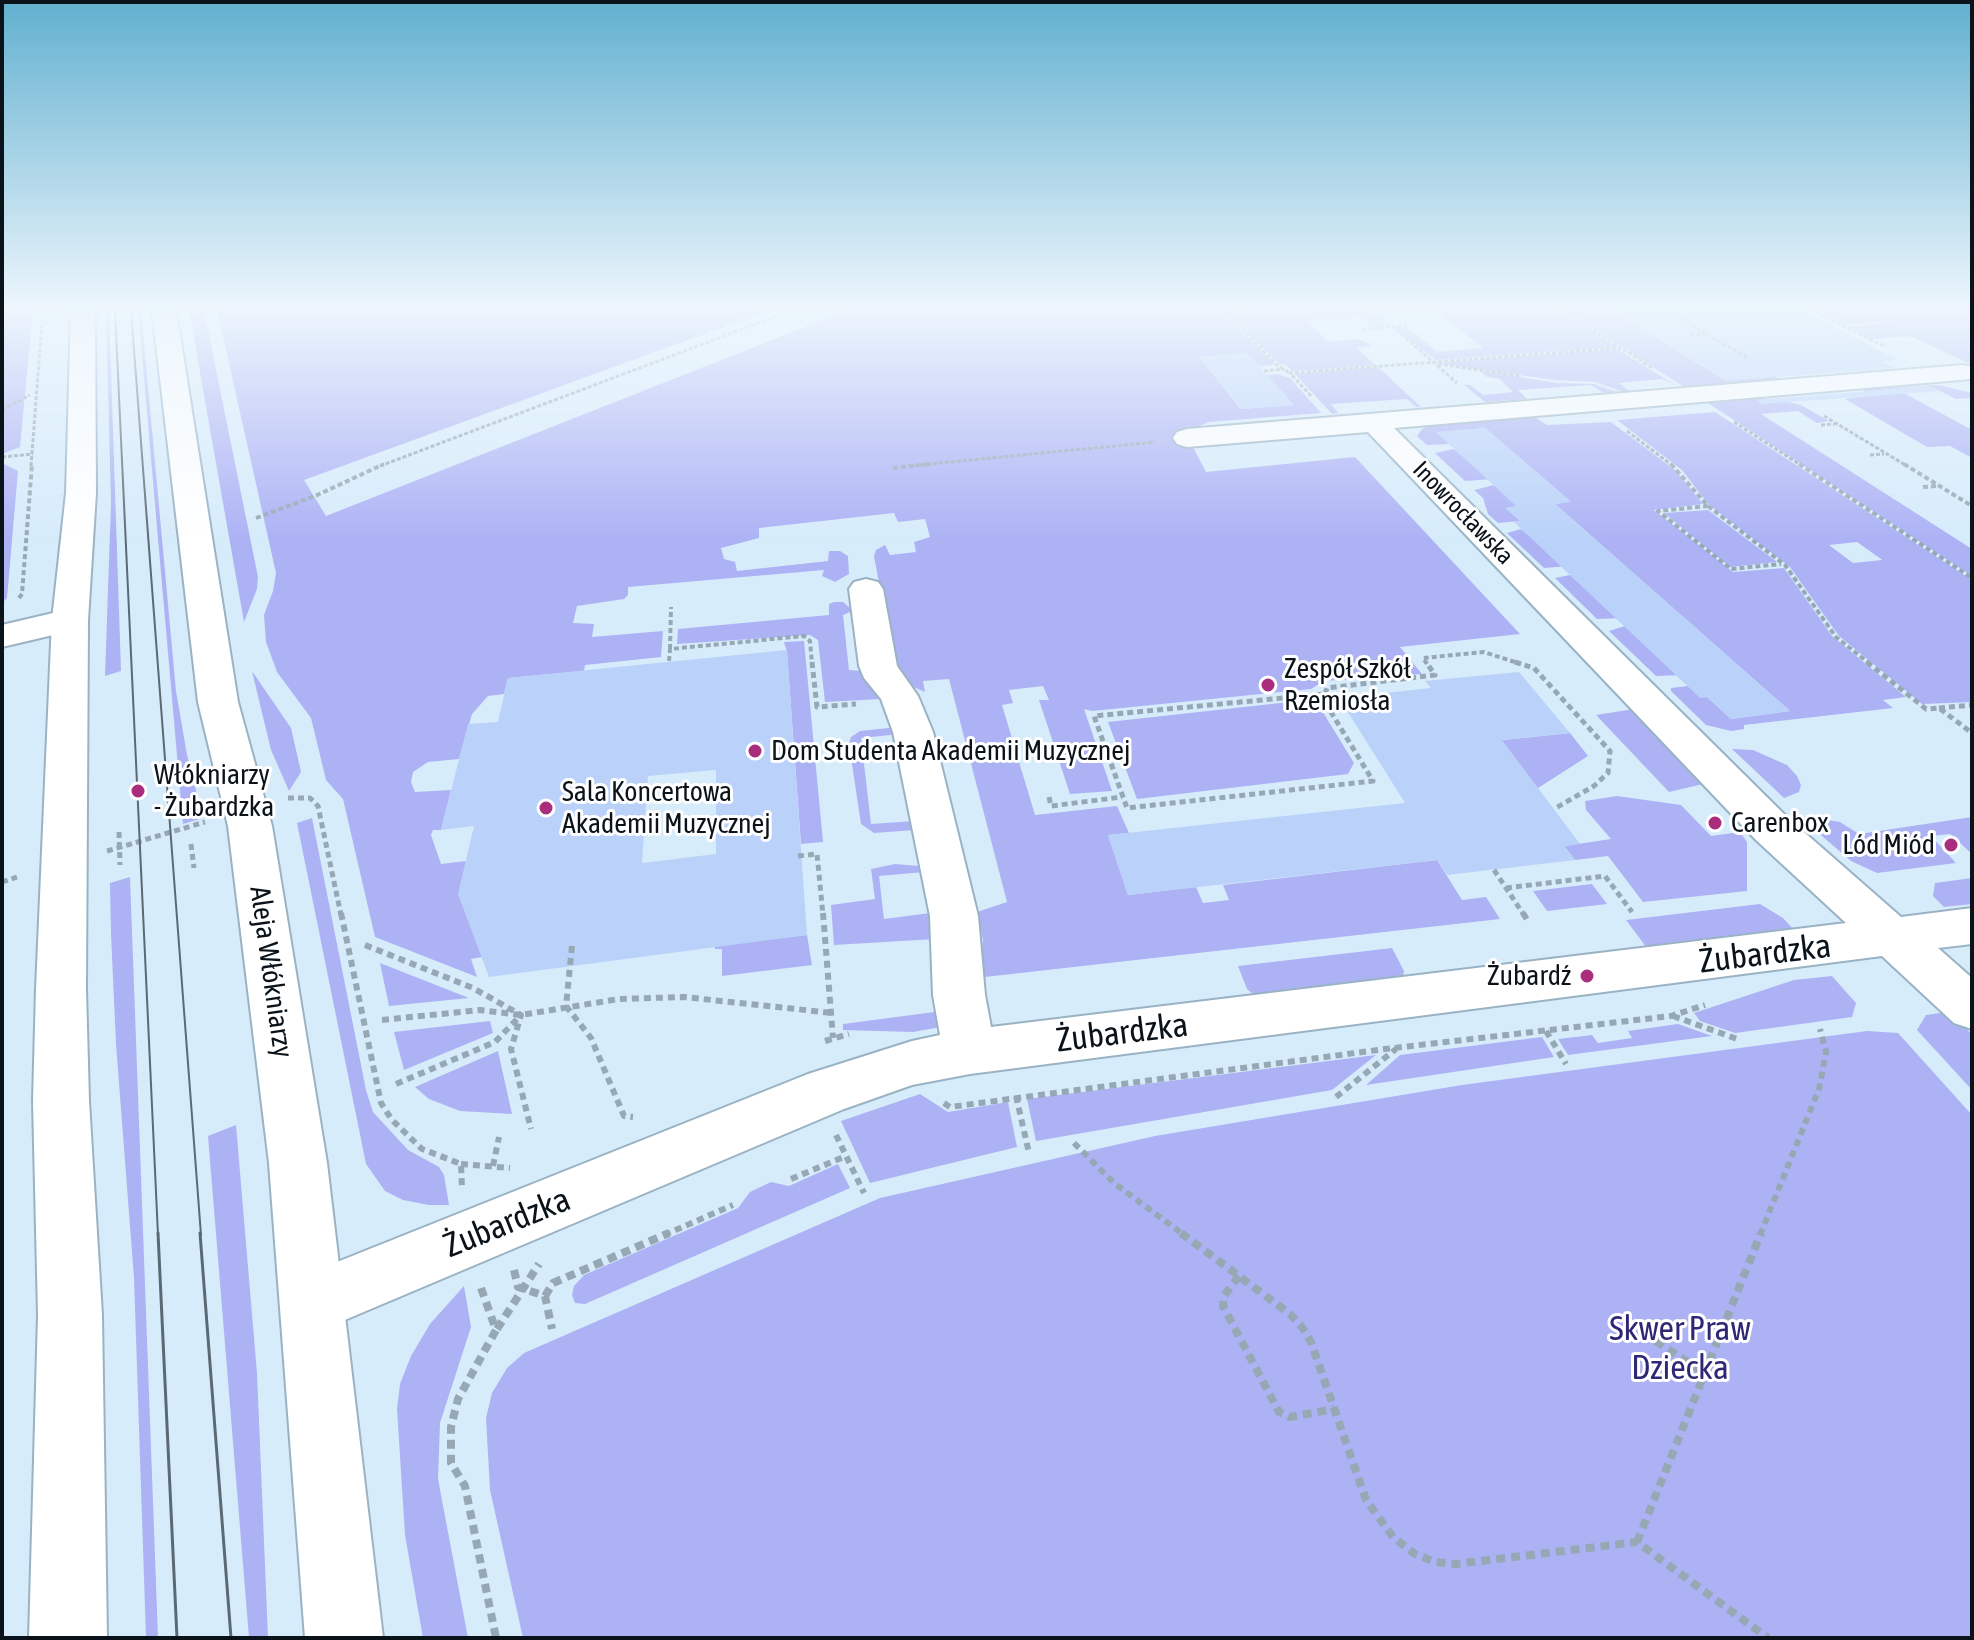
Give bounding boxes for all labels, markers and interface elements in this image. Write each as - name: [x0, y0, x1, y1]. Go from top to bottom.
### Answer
- street label: Inowrocławska: [1407, 455, 1519, 571]
- place label: Zespół Szkół Rzemiosła: [1284, 652, 1411, 718]
- marker: Zespół Szkół Rzemiosła: [1259, 676, 1277, 694]
- place label: Dom Studenta Akademii Muzycznej: [771, 734, 1130, 768]
- marker: Dom Studenta Akademii Muzycznej: [746, 742, 764, 760]
- place label: Włókniarzy - Żubardzka: [154, 758, 274, 824]
- place label: Sala Koncertowa Akademii Muzycznej: [562, 775, 771, 841]
- marker: Włókniarzy - Żubardzka: [129, 782, 147, 800]
- marker: Sala Koncertowa Akademii Muzycznej: [537, 799, 555, 817]
- place label: Carenbox: [1731, 806, 1829, 840]
- marker: Carenbox: [1706, 814, 1724, 832]
- place label: Lód Miód: [1842, 828, 1935, 862]
- marker: Lód Miód: [1942, 836, 1960, 854]
- street label: Aleja Włókniarzy: [242, 884, 300, 1060]
- street label: Żubardzka: [1697, 926, 1833, 982]
- place label: Żubardź: [1487, 959, 1571, 993]
- marker: Żubardź: [1578, 967, 1596, 985]
- street label: Żubardzka: [1054, 1005, 1190, 1061]
- street label: Żubardzka: [438, 1179, 576, 1267]
- park label: Skwer Praw Dziecka: [1609, 1309, 1751, 1388]

